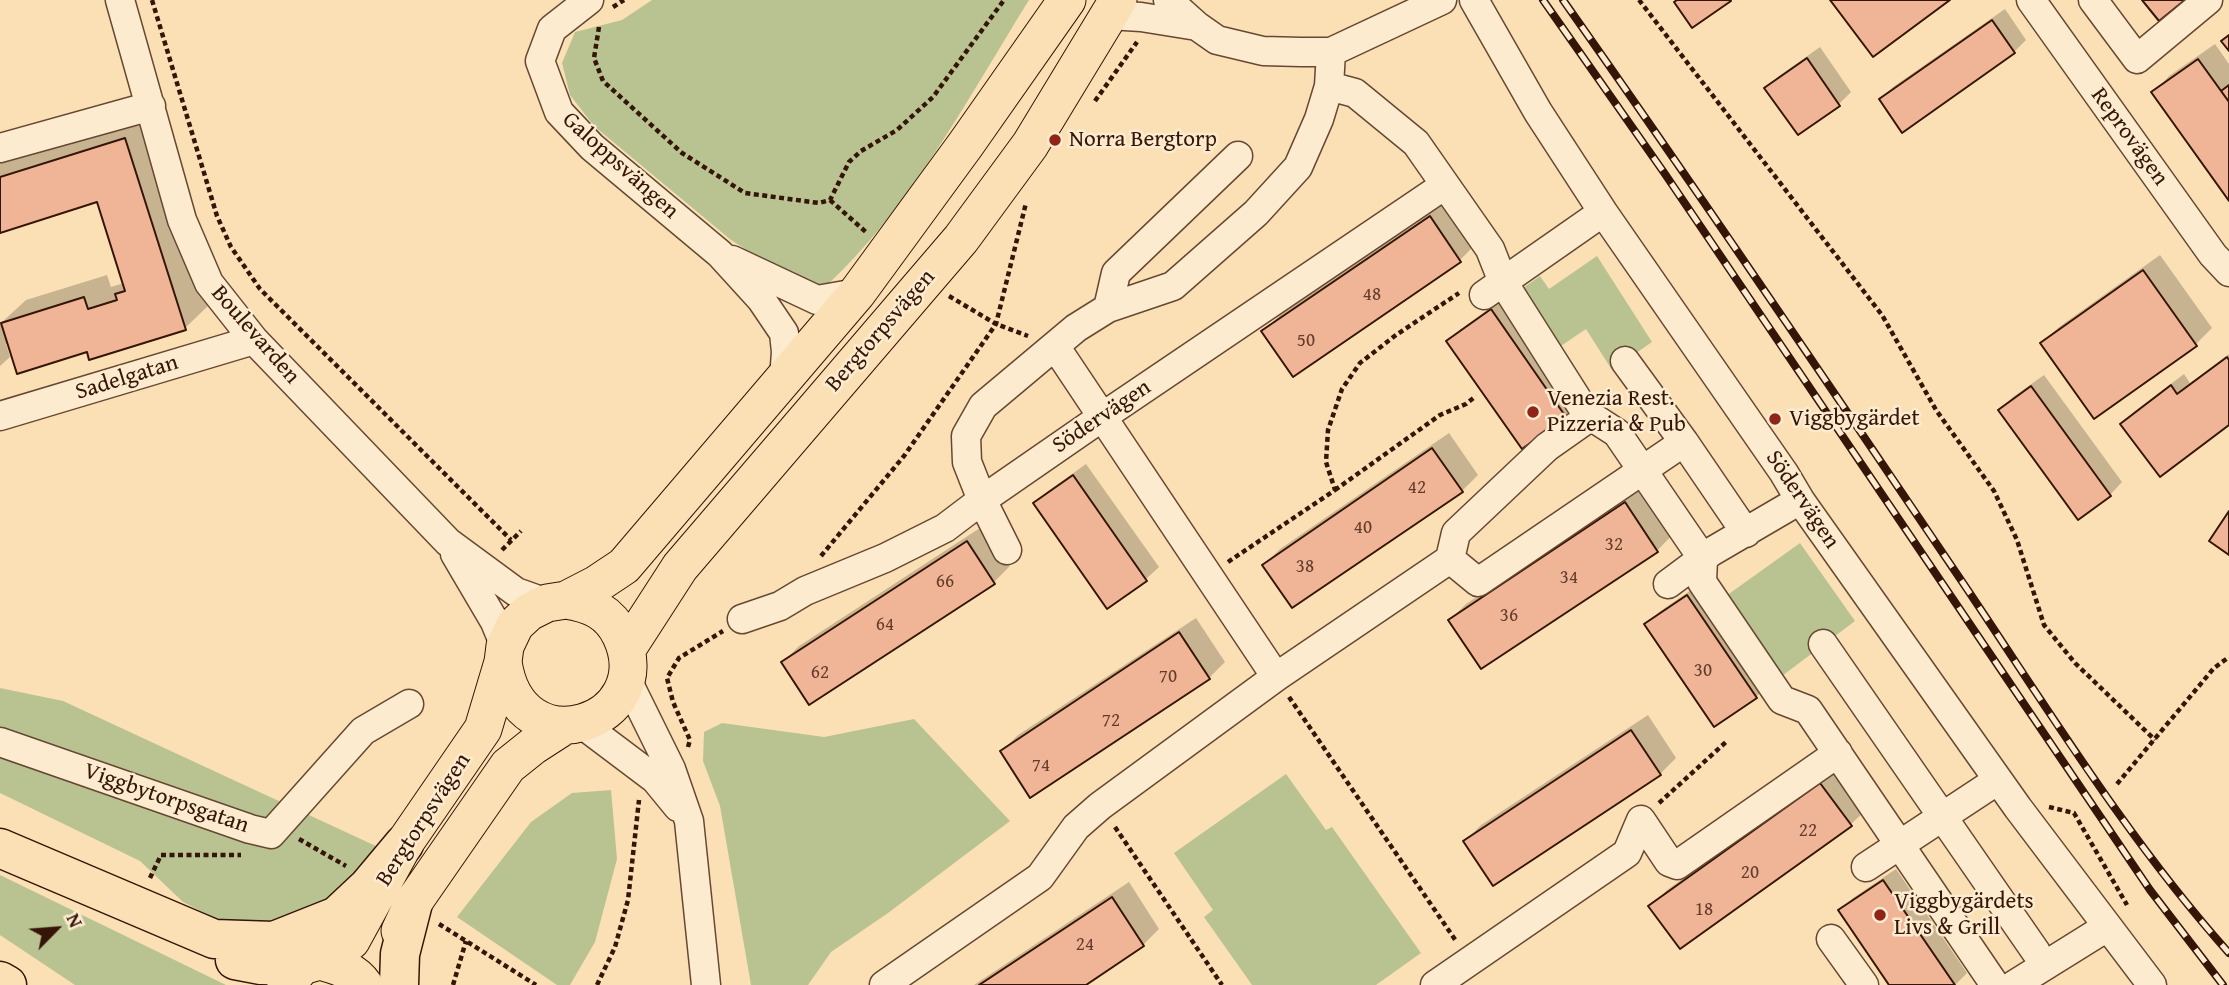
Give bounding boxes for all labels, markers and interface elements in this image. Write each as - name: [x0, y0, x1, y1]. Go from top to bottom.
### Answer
- street label: Reprovägen: [2084, 83, 2174, 191]
- street label: Galoppsvängen: [556, 107, 684, 225]
- place label: Norra Bergtorp: [1069, 126, 1217, 154]
- marker: Norra Bergtorp: [1047, 132, 1063, 148]
- street label: Bergtorpsvägen: [820, 264, 942, 398]
- street label: Boulevarden: [205, 280, 305, 390]
- house number: 48: [1363, 284, 1381, 306]
- house number: 50: [1297, 330, 1315, 352]
- street label: Sadelgatan: [72, 349, 182, 407]
- street label: Södervägen: [1047, 374, 1157, 460]
- place label: Venezia Rest. Pizzeria & Pub: [1547, 385, 1686, 439]
- marker: Venezia Rest. Pizzeria & Pub: [1525, 404, 1541, 420]
- place label: Viggbygärdet: [1789, 405, 1920, 433]
- marker: Viggbygärdet: [1767, 411, 1783, 427]
- street label: Södervägen: [1759, 445, 1845, 555]
- house number: 42: [1408, 477, 1426, 499]
- house number: 40: [1354, 517, 1372, 539]
- house number: 32: [1605, 534, 1623, 556]
- house number: 38: [1296, 556, 1314, 578]
- house number: 34: [1560, 567, 1578, 589]
- house number: 66: [936, 571, 954, 593]
- house number: 36: [1500, 605, 1518, 627]
- house number: 64: [876, 614, 894, 636]
- house number: 30: [1694, 660, 1712, 682]
- house number: 62: [811, 662, 829, 684]
- house number: 70: [1159, 666, 1177, 688]
- house number: 72: [1102, 710, 1120, 732]
- street label: Bergtorpsvägen: [371, 748, 477, 892]
- house number: 74: [1032, 755, 1050, 777]
- street label: Viggbytorpsgatan: [80, 758, 252, 840]
- house number: 22: [1799, 820, 1817, 842]
- house number: 20: [1741, 862, 1759, 884]
- place label: Viggbygärdets Livs & Grill: [1894, 888, 2034, 942]
- north arrow: [21, 894, 91, 964]
- house number: 18: [1695, 899, 1713, 921]
- marker: Viggbygärdets Livs & Grill: [1872, 907, 1888, 923]
- text: N: [60, 908, 90, 932]
- house number: 24: [1076, 934, 1094, 956]

